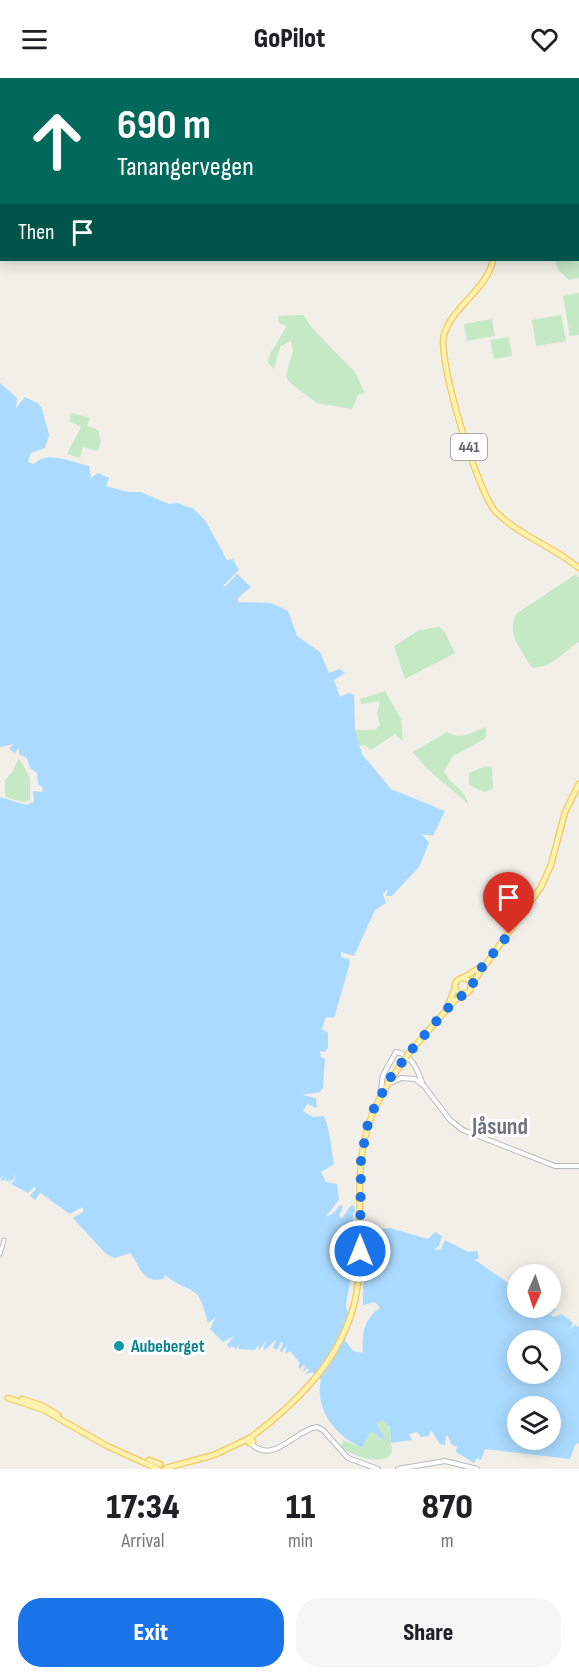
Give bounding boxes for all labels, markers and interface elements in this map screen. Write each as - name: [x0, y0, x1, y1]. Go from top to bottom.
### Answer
- icon: menu: [18, 23, 51, 56]
- text: GoPilot: [254, 23, 325, 55]
- icon: heart: [528, 23, 561, 56]
- text: 690 m: [117, 100, 211, 151]
- icon: ahead: [18, 102, 96, 180]
- text: Tanangervegen: [117, 151, 254, 183]
- icon: arrive: [66, 216, 99, 249]
- text: Then: [18, 219, 54, 246]
- road number: 441: [451, 434, 487, 460]
- pin: [483, 872, 534, 934]
- icon: arrive: [492, 881, 525, 914]
- district label: Jåsund: [471, 1112, 528, 1141]
- position arrow: [328, 1219, 392, 1283]
- north arrow: [507, 1264, 561, 1318]
- map controls: [507, 1264, 561, 1450]
- button: search: [507, 1330, 561, 1384]
- place label: Aubeberget: [130, 1336, 205, 1357]
- marker: Aubeberget: [112, 1339, 126, 1353]
- button: layers: [507, 1396, 561, 1450]
- text: 17:34: [106, 1486, 180, 1529]
- text: 11: [286, 1486, 315, 1529]
- text: 870: [422, 1486, 473, 1529]
- text: Arrival: [121, 1529, 164, 1553]
- text: min: [288, 1529, 313, 1553]
- text: m: [441, 1529, 454, 1553]
- button: Exit: [18, 1598, 284, 1667]
- button: Share: [296, 1598, 561, 1667]

